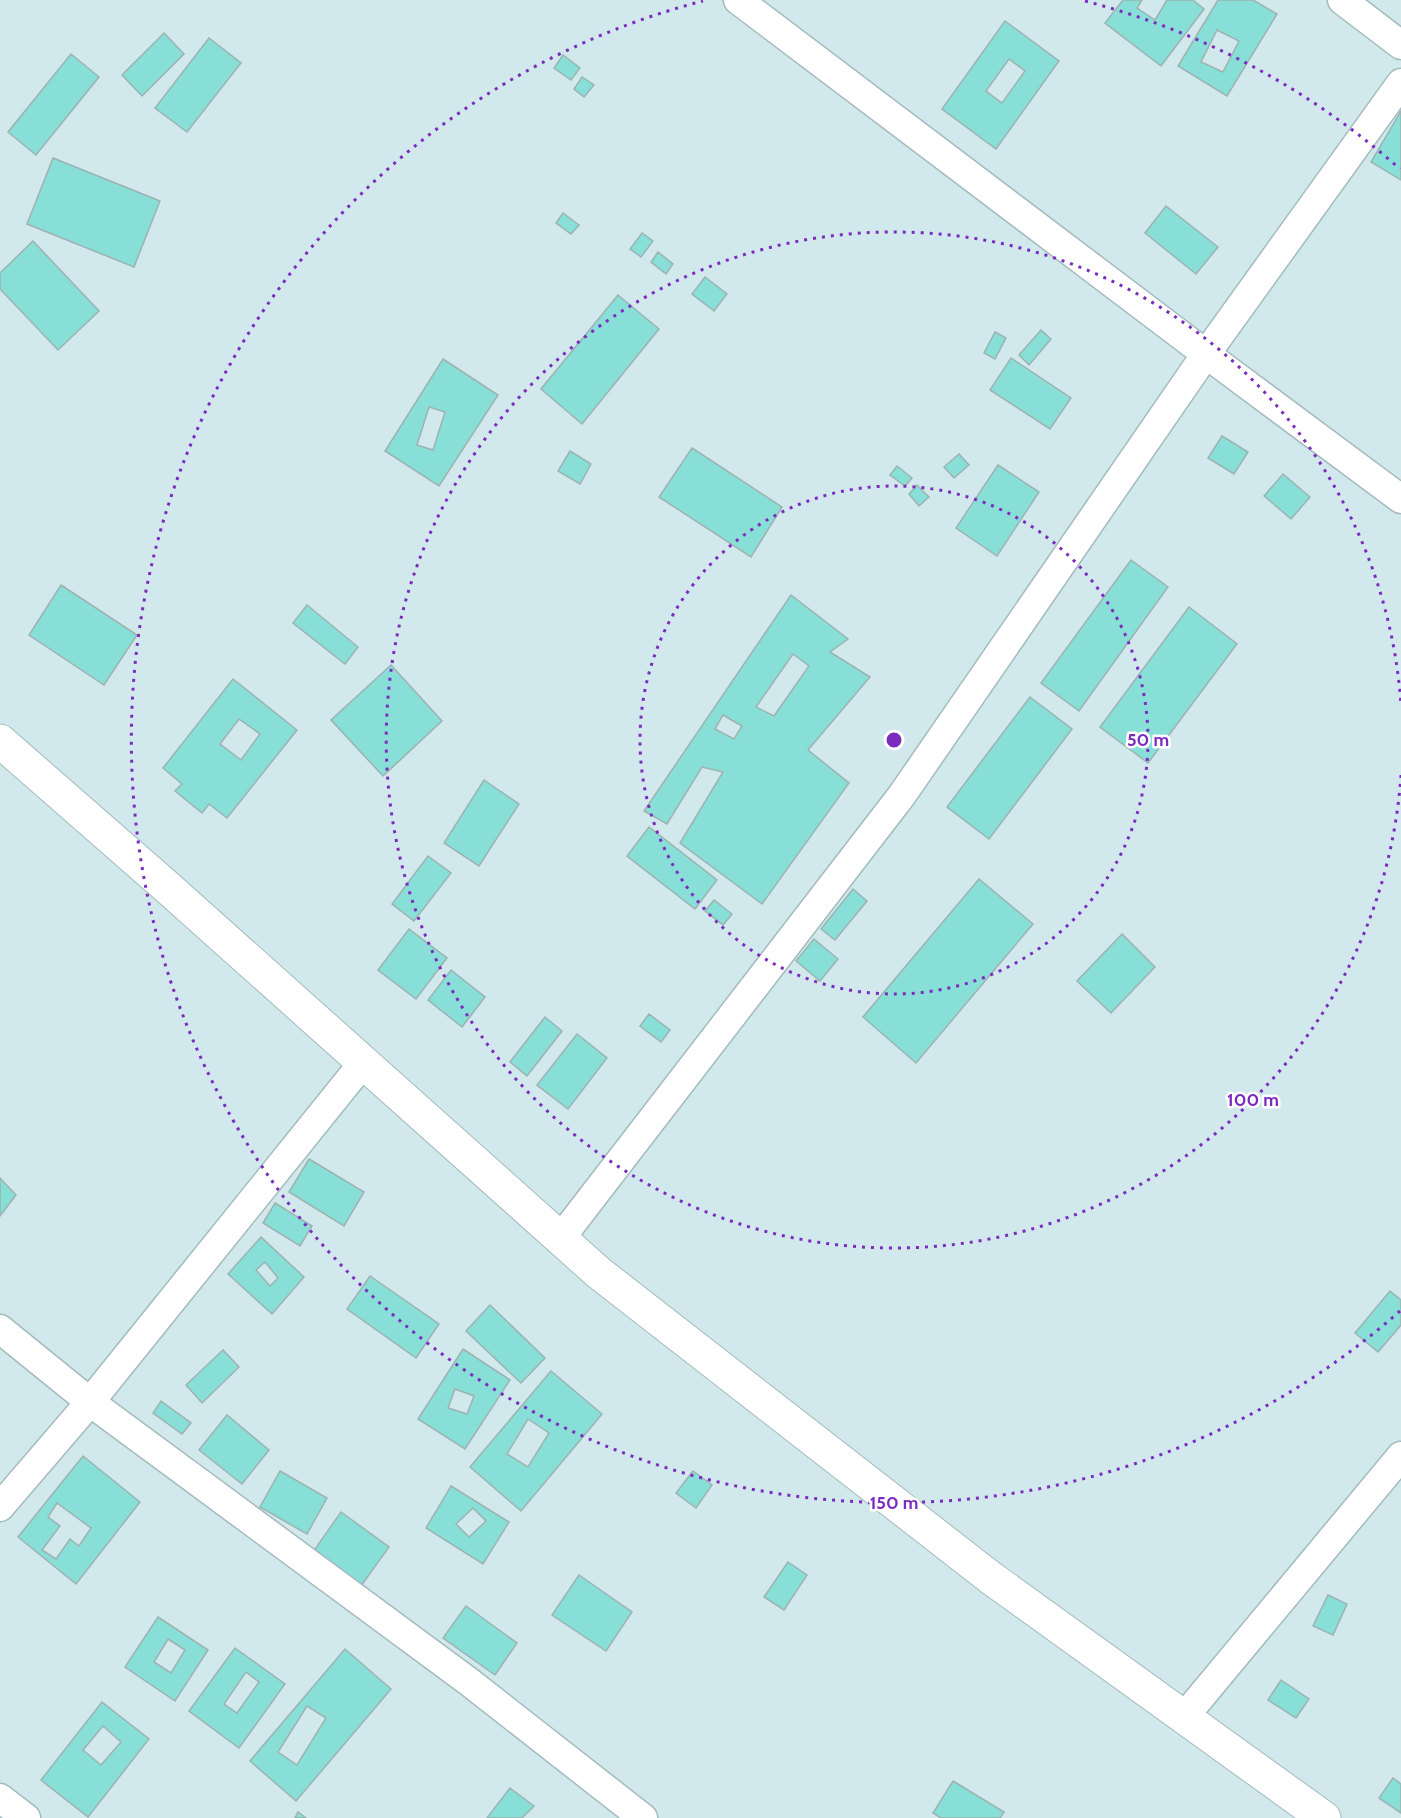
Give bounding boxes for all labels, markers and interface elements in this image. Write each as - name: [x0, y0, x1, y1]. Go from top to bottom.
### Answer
- text: 50 m: [1127, 729, 1169, 751]
- centre of rings: [884, 730, 904, 750]
- text: 100 m: [1227, 1089, 1279, 1111]
- text: 150 m: [870, 1492, 918, 1514]

